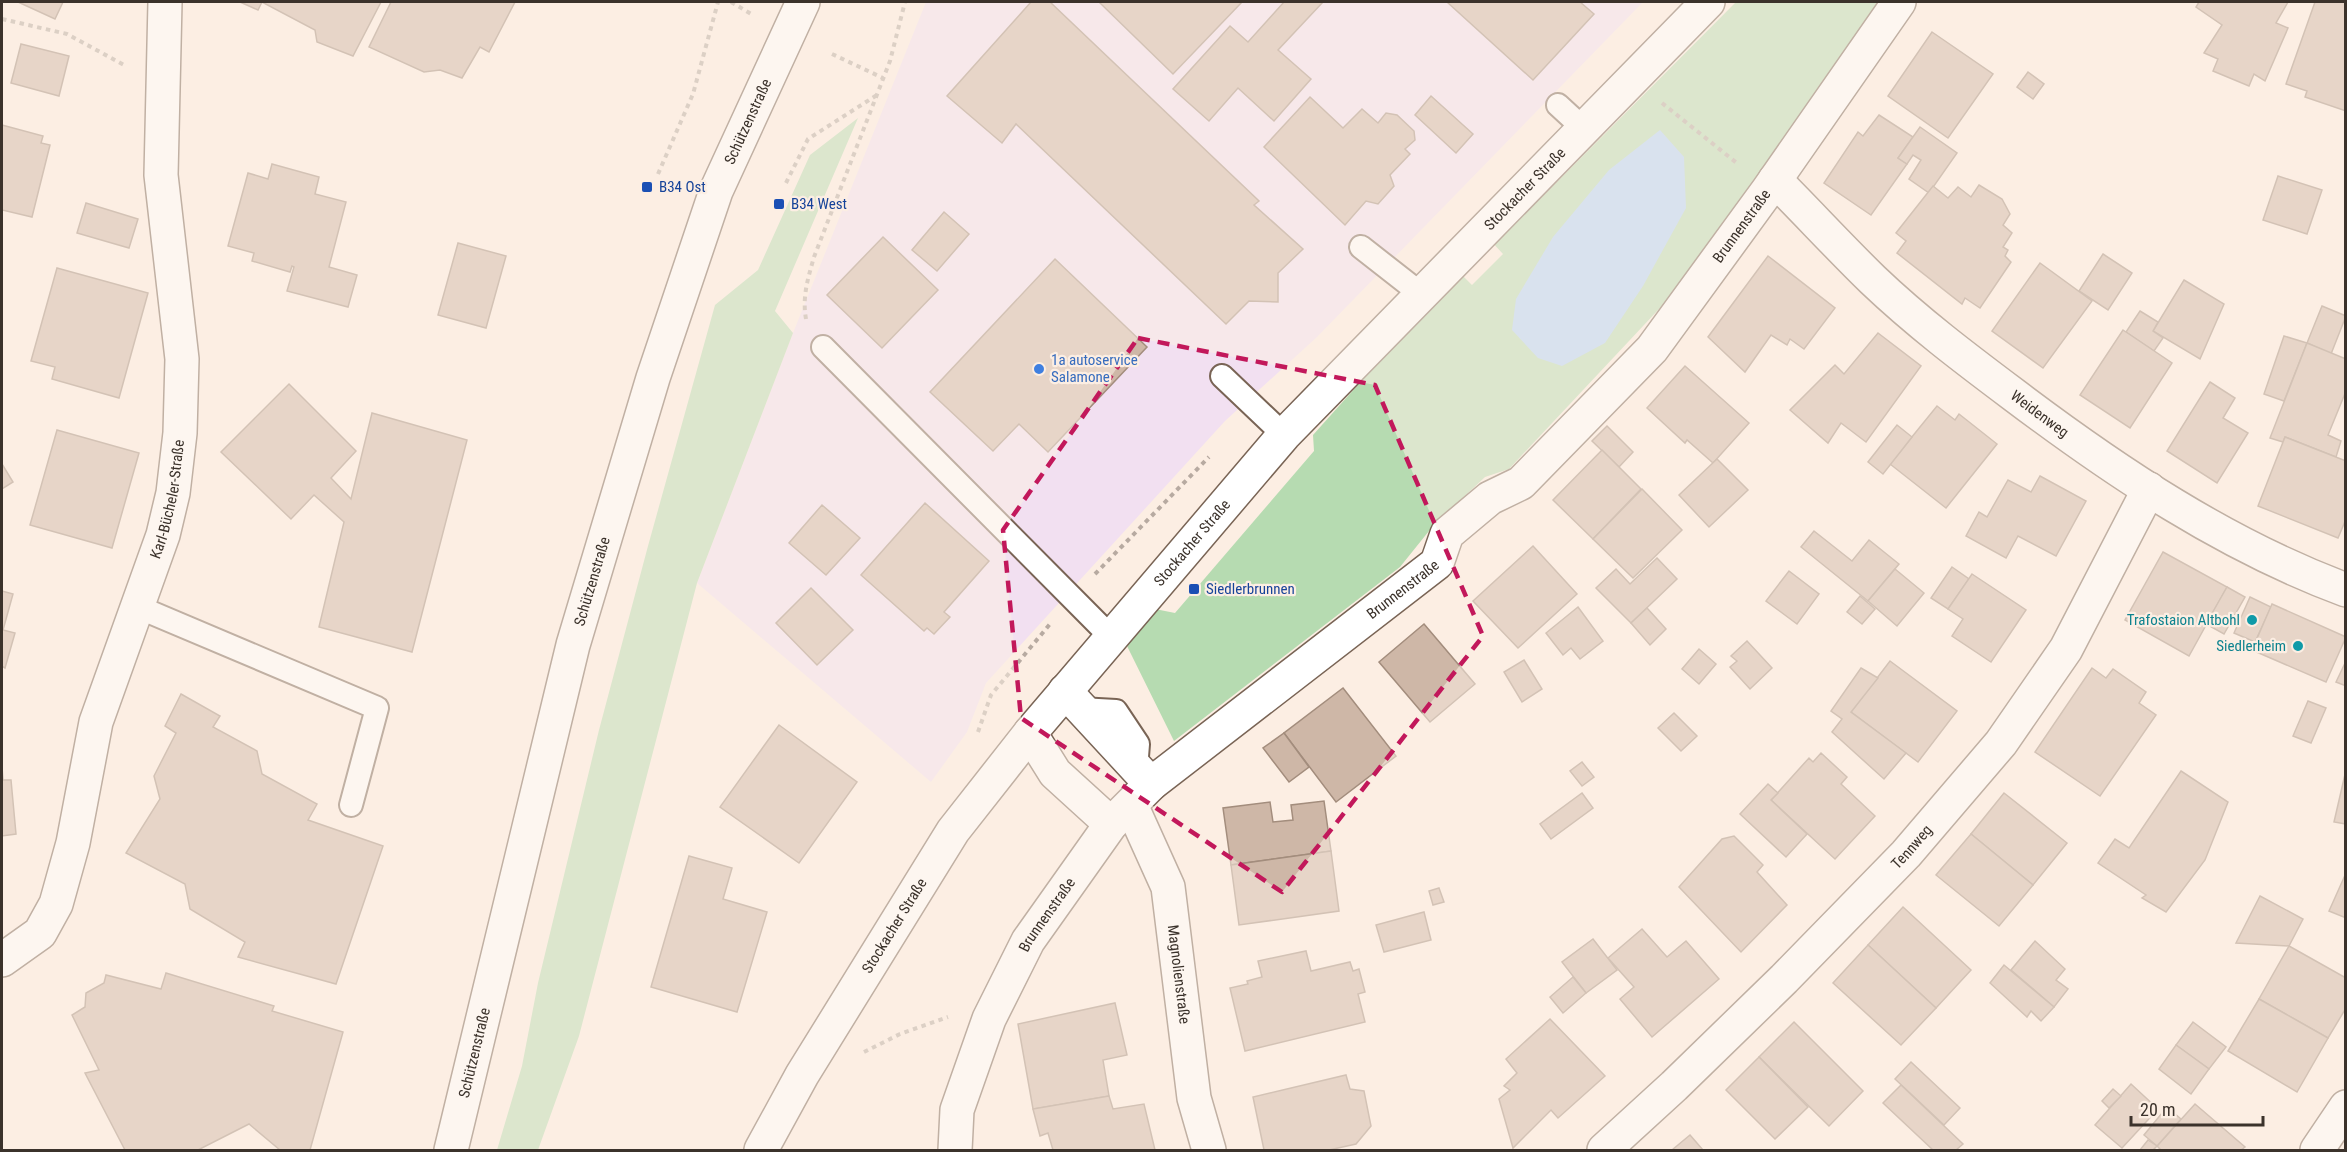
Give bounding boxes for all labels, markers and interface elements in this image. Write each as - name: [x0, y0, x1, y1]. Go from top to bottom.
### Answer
- street label: Schützenstraße: [721, 76, 775, 167]
- street label: Stockacher Straße: [1481, 144, 1569, 234]
- place label: B34 Ost: [659, 178, 706, 196]
- marker: B34 Ost: [640, 180, 654, 194]
- street label: Brunnenstraße: [1709, 186, 1774, 266]
- place label: B34 West: [791, 195, 847, 213]
- marker: B34 West: [772, 197, 786, 211]
- place label: 1a autoservice Salamone: [1051, 351, 1138, 386]
- marker: 1a autoservice Salamone: [1032, 362, 1046, 376]
- street label: Weidenweg: [2007, 387, 2072, 441]
- street label: Karl-Bücheler-Straße: [146, 439, 188, 561]
- street label: Stockacher Straße: [1150, 496, 1234, 590]
- street label: Schützenstraße: [570, 535, 614, 628]
- street label: Brunnenstraße: [1363, 556, 1443, 623]
- place label: Siedlerbrunnen: [1206, 580, 1295, 598]
- marker: Siedlerbrunnen: [1187, 582, 1201, 596]
- place label: Trafostaion Altbohl: [2127, 611, 2240, 629]
- marker: Trafostaion Altbohl: [2245, 613, 2259, 627]
- place label: Siedlerheim: [2216, 637, 2286, 655]
- marker: Siedlerheim: [2291, 639, 2305, 653]
- street label: Tennweg: [1887, 821, 1936, 873]
- street label: Brunnenstraße: [1015, 874, 1079, 955]
- street label: Stockacher Straße: [858, 875, 931, 977]
- street label: Magnolienstraße: [1164, 924, 1194, 1025]
- street label: Schützenstraße: [455, 1006, 494, 1100]
- scale bar: [2131, 1089, 2263, 1127]
- text: 20 m: [2140, 1099, 2175, 1120]

